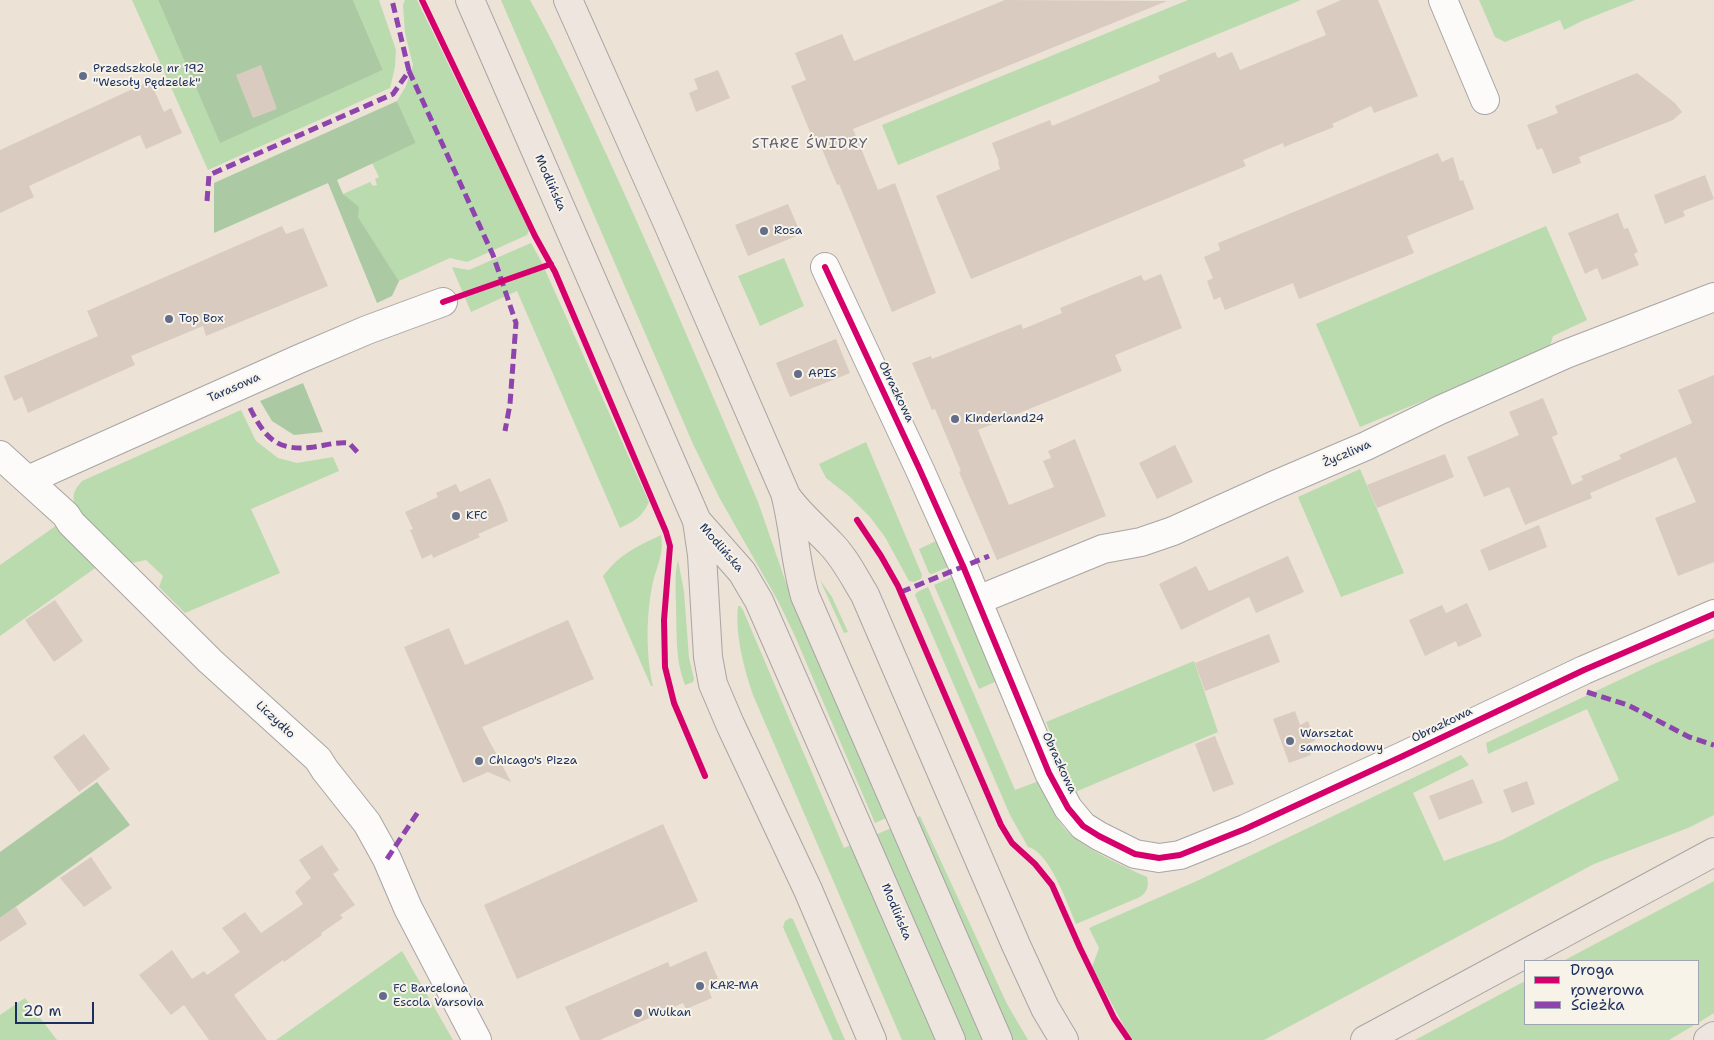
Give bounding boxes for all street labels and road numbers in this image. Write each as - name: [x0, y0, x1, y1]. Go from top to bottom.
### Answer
- street label: Modlińska: [531, 153, 569, 213]
- street label: Obrazkowa: [875, 359, 917, 425]
- street label: Tarasowa: [205, 370, 263, 406]
- street label: Życzliwa: [1321, 437, 1373, 471]
- street label: Modlińska: [696, 521, 746, 575]
- street label: Liczydło: [252, 698, 298, 742]
- street label: Obrazkowa: [1409, 704, 1475, 746]
- street label: Obrazkowa: [1039, 730, 1079, 796]
- street label: Modlińska: [878, 882, 914, 942]

